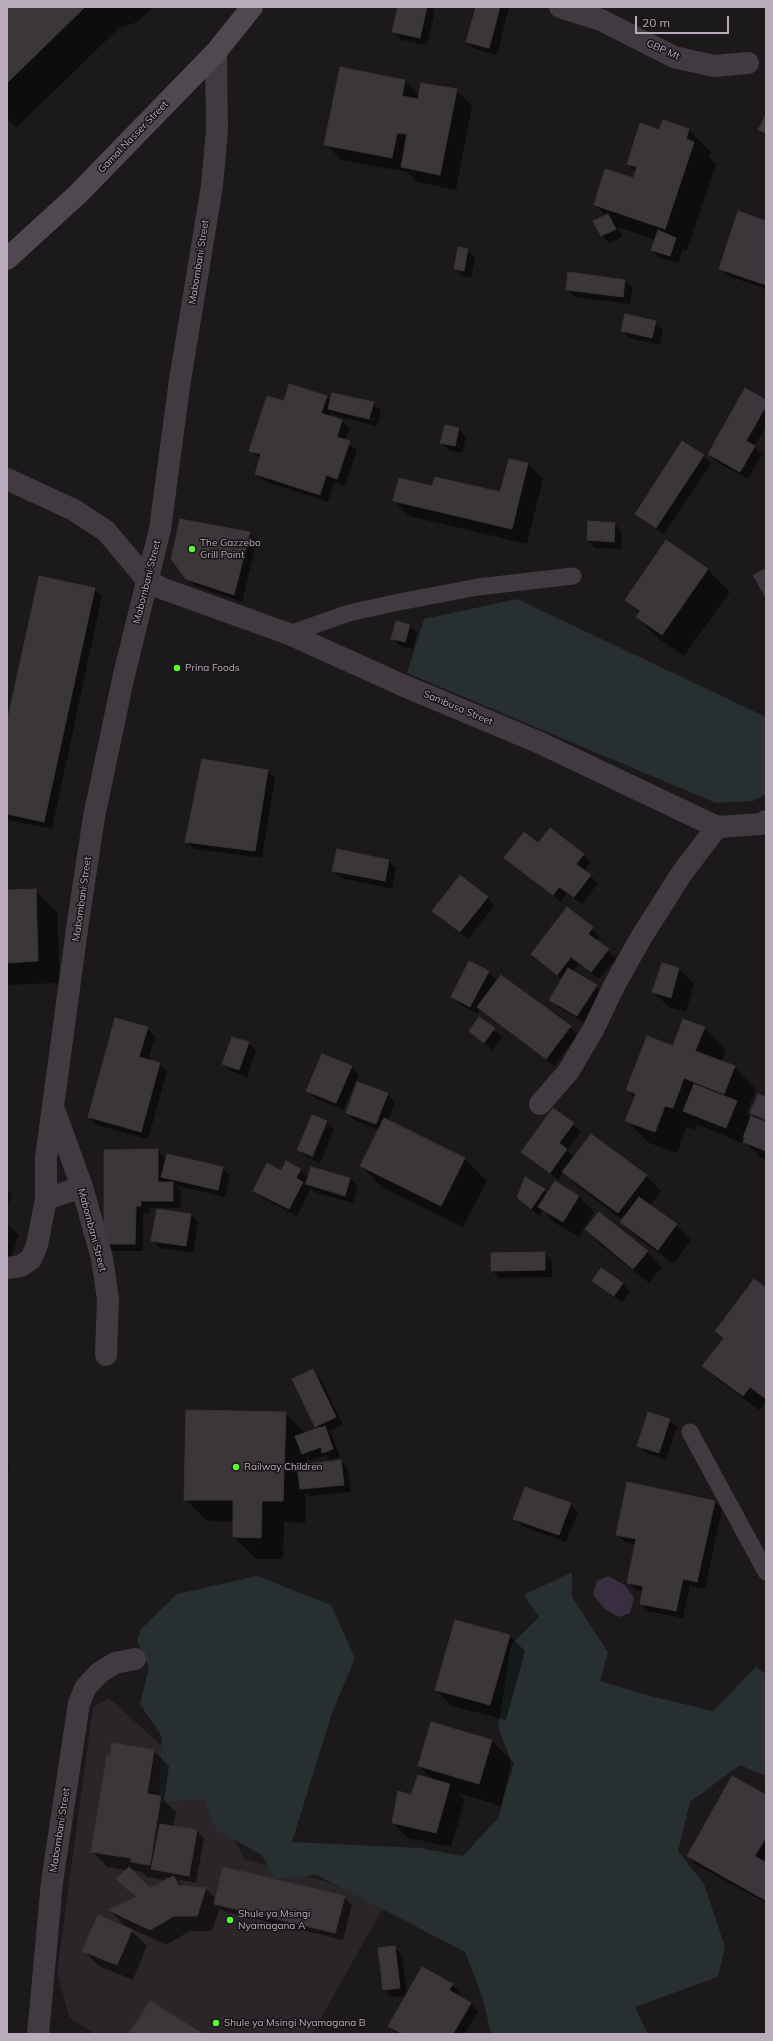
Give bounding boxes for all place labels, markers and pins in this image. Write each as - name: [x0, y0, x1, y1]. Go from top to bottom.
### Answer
- place label: The Gazzebo Grill Point: [200, 537, 261, 560]
- marker: The Gazzebo Grill Point: [187, 544, 197, 554]
- place label: Prina Foods: [185, 662, 240, 674]
- marker: Prina Foods: [172, 663, 182, 673]
- place label: Railway Children: [244, 1461, 322, 1473]
- marker: Railway Children: [231, 1462, 241, 1472]
- place label: Shule ya Msingi Nyamagana A: [238, 1908, 310, 1932]
- marker: Shule ya Msingi Nyamagana A: [225, 1915, 235, 1925]
- place label: Shule ya Msingi Nyamagana B: [224, 2017, 366, 2029]
- marker: Shule ya Msingi Nyamagana B: [211, 2018, 221, 2028]

